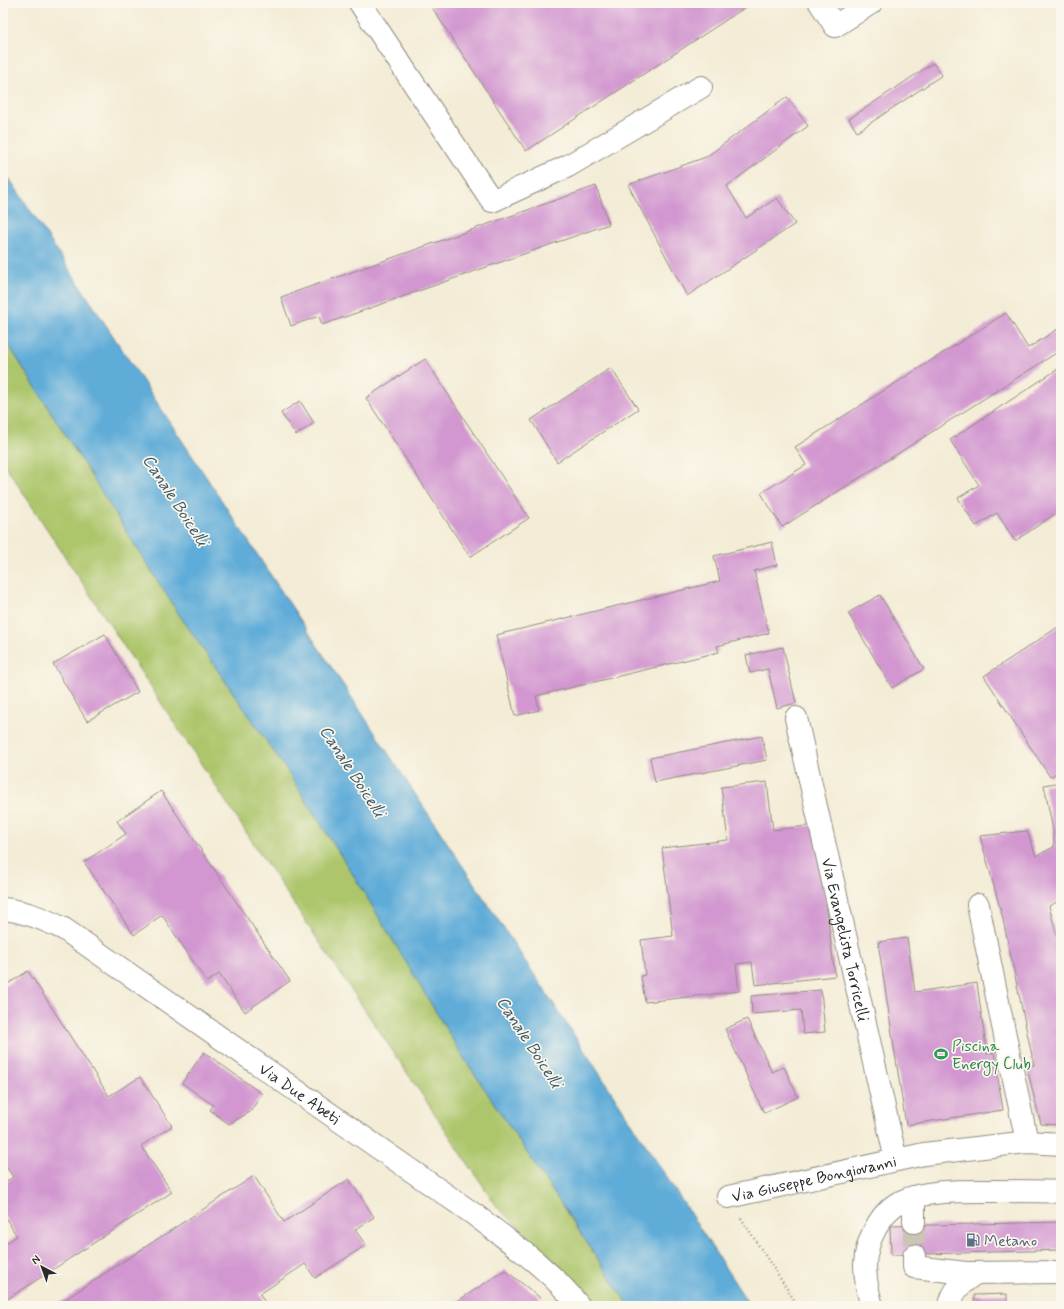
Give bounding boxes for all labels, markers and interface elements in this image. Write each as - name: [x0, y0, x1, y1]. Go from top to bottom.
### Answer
- water label: Canale Boicelli: [137, 450, 214, 552]
- water label: Canale Boicelli: [314, 721, 391, 823]
- street label: Via Evangelista Torricelli: [816, 856, 873, 1024]
- water label: Canale Boicelli: [491, 992, 568, 1094]
- place label: Piscina Energy Club: [952, 1036, 1031, 1076]
- sports icon: Piscina Energy Club: [933, 1046, 949, 1062]
- street label: Via Due Abeti: [254, 1059, 344, 1130]
- street label: Via Giuseppe Bongiovanni: [730, 1151, 899, 1208]
- place label: Metano: [984, 1231, 1037, 1252]
- fuel station icon: Metano: [965, 1232, 981, 1248]
- north arrow: [22, 1247, 62, 1287]
- text: N: [29, 1253, 43, 1268]

